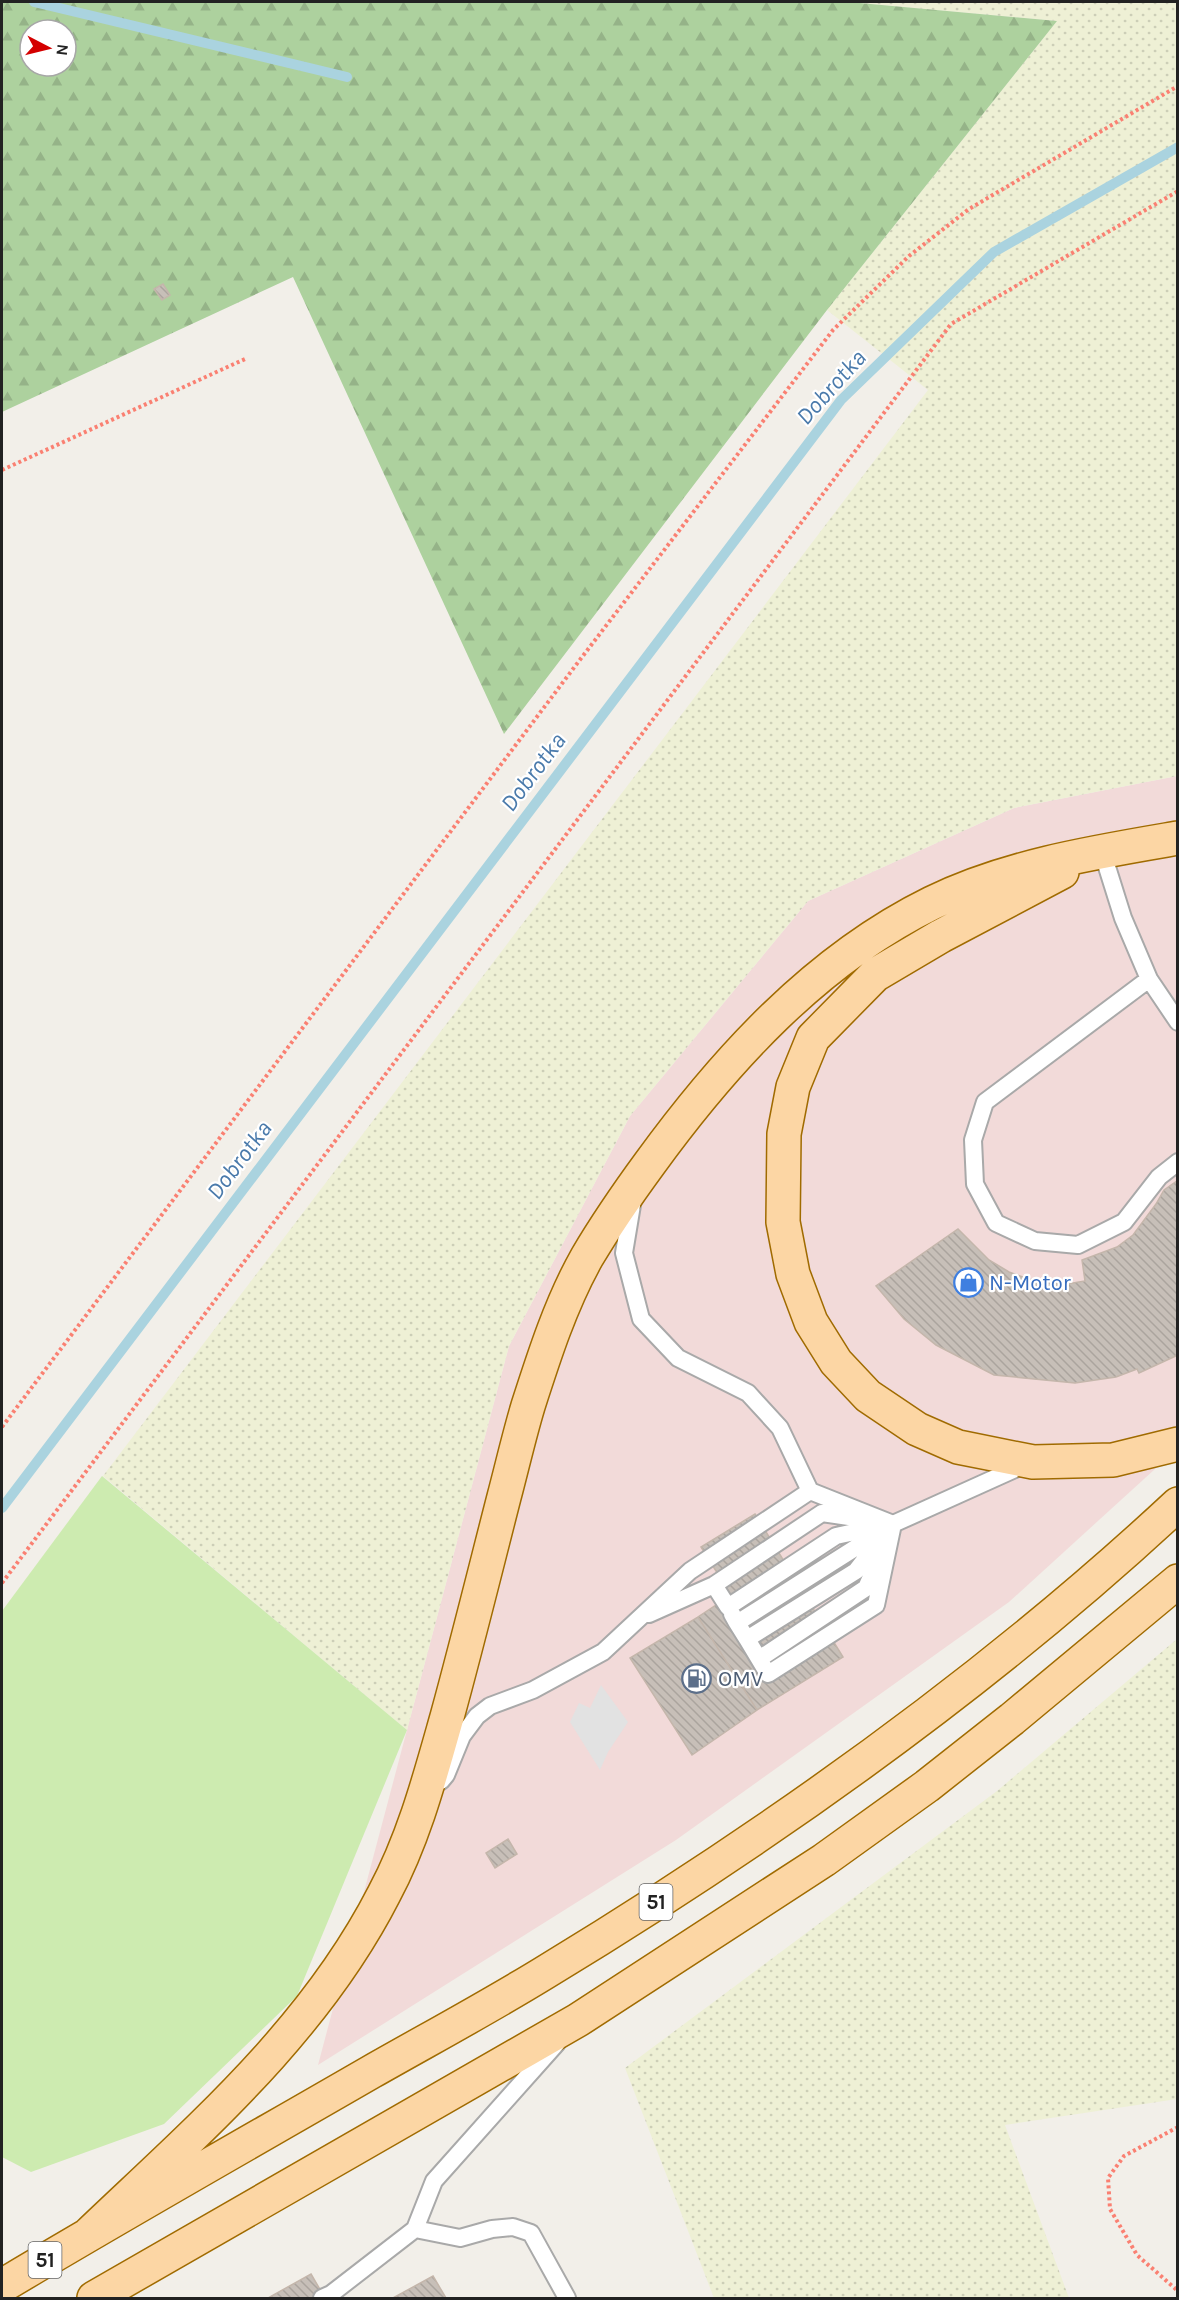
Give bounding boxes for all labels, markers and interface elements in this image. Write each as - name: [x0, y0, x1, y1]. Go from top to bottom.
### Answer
- north arrow: [18, 18, 78, 78]
- text: N: [52, 43, 73, 57]
- water label: Dobrotka: [790, 344, 872, 430]
- water label: Dobrotka: [494, 727, 572, 817]
- water label: Dobrotka: [200, 1115, 278, 1205]
- shop icon: N-Motor: [952, 1267, 984, 1299]
- place label: N-Motor: [989, 1270, 1071, 1296]
- fuel station icon: OMV: [681, 1663, 713, 1695]
- place label: OMV: [718, 1666, 763, 1692]
- road number: 51: [640, 1884, 672, 1920]
- road number: 51: [28, 2242, 62, 2278]

